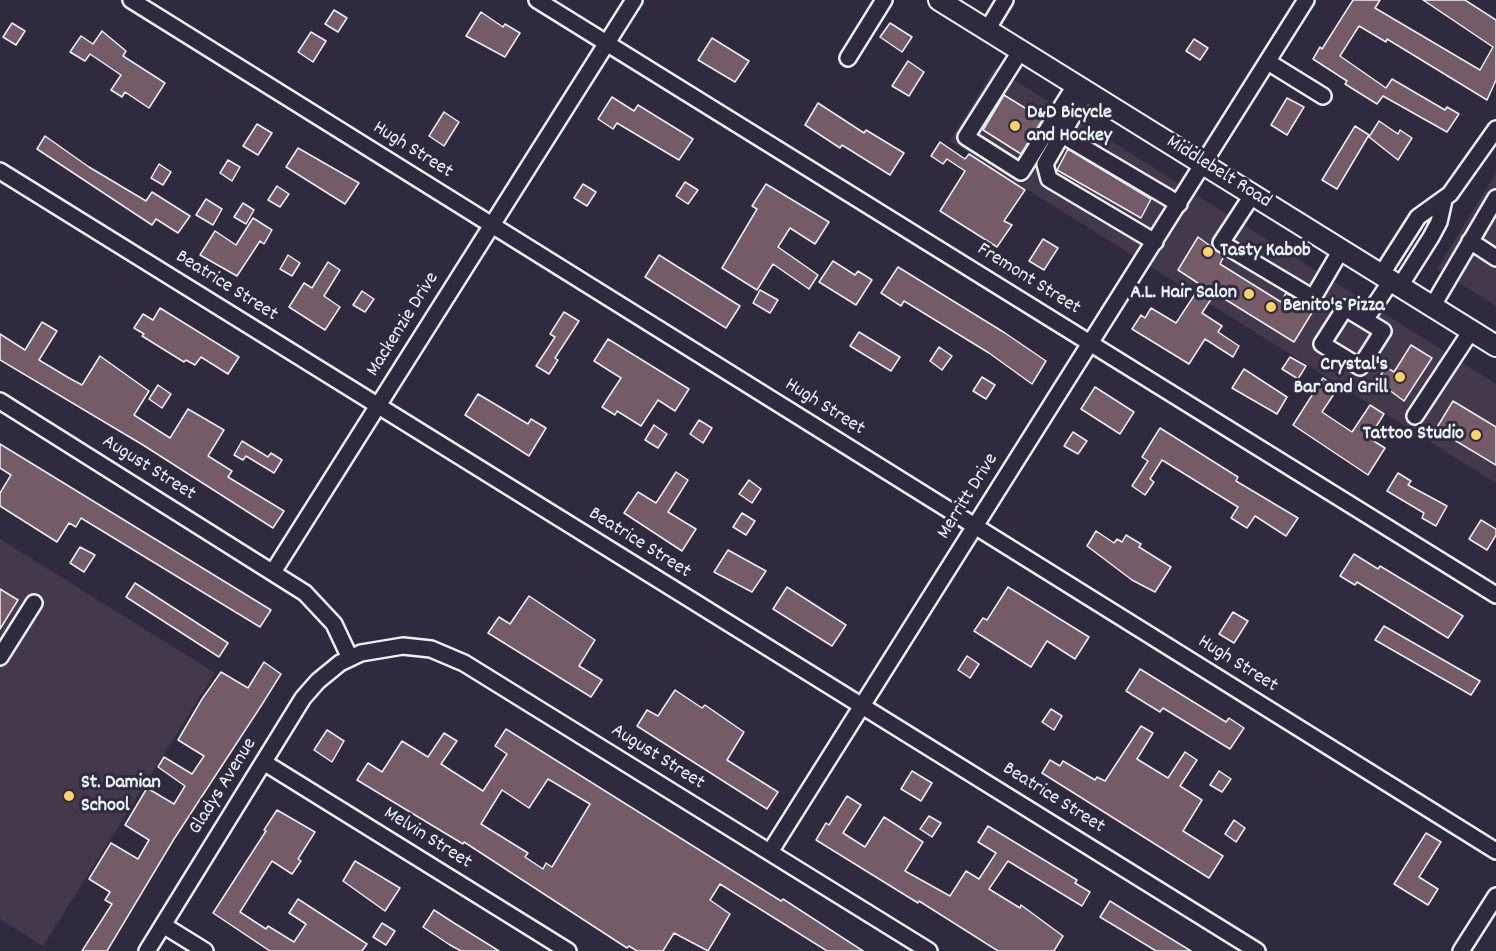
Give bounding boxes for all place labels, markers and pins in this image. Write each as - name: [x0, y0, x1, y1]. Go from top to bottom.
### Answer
- place label: D&D Bicycle and Hockey: [1027, 102, 1112, 149]
- marker: D&D Bicycle and Hockey: [1008, 119, 1022, 133]
- place label: Tasty Kabob: [1220, 240, 1311, 264]
- marker: Tasty Kabob: [1201, 245, 1215, 259]
- place label: A.L. Hair Salon: [1130, 282, 1237, 306]
- marker: A.L. Hair Salon: [1242, 287, 1256, 301]
- place label: Benito's Pizza: [1283, 295, 1385, 319]
- marker: Benito's Pizza: [1264, 300, 1278, 314]
- place label: Crystal's Bar and Grill: [1294, 354, 1388, 401]
- marker: Crystal's Bar and Grill: [1393, 370, 1407, 384]
- place label: Tattoo Studio: [1363, 423, 1464, 447]
- marker: Tattoo Studio: [1469, 428, 1483, 442]
- place label: St. Damian School: [81, 772, 161, 819]
- marker: St. Damian School: [62, 789, 76, 803]

